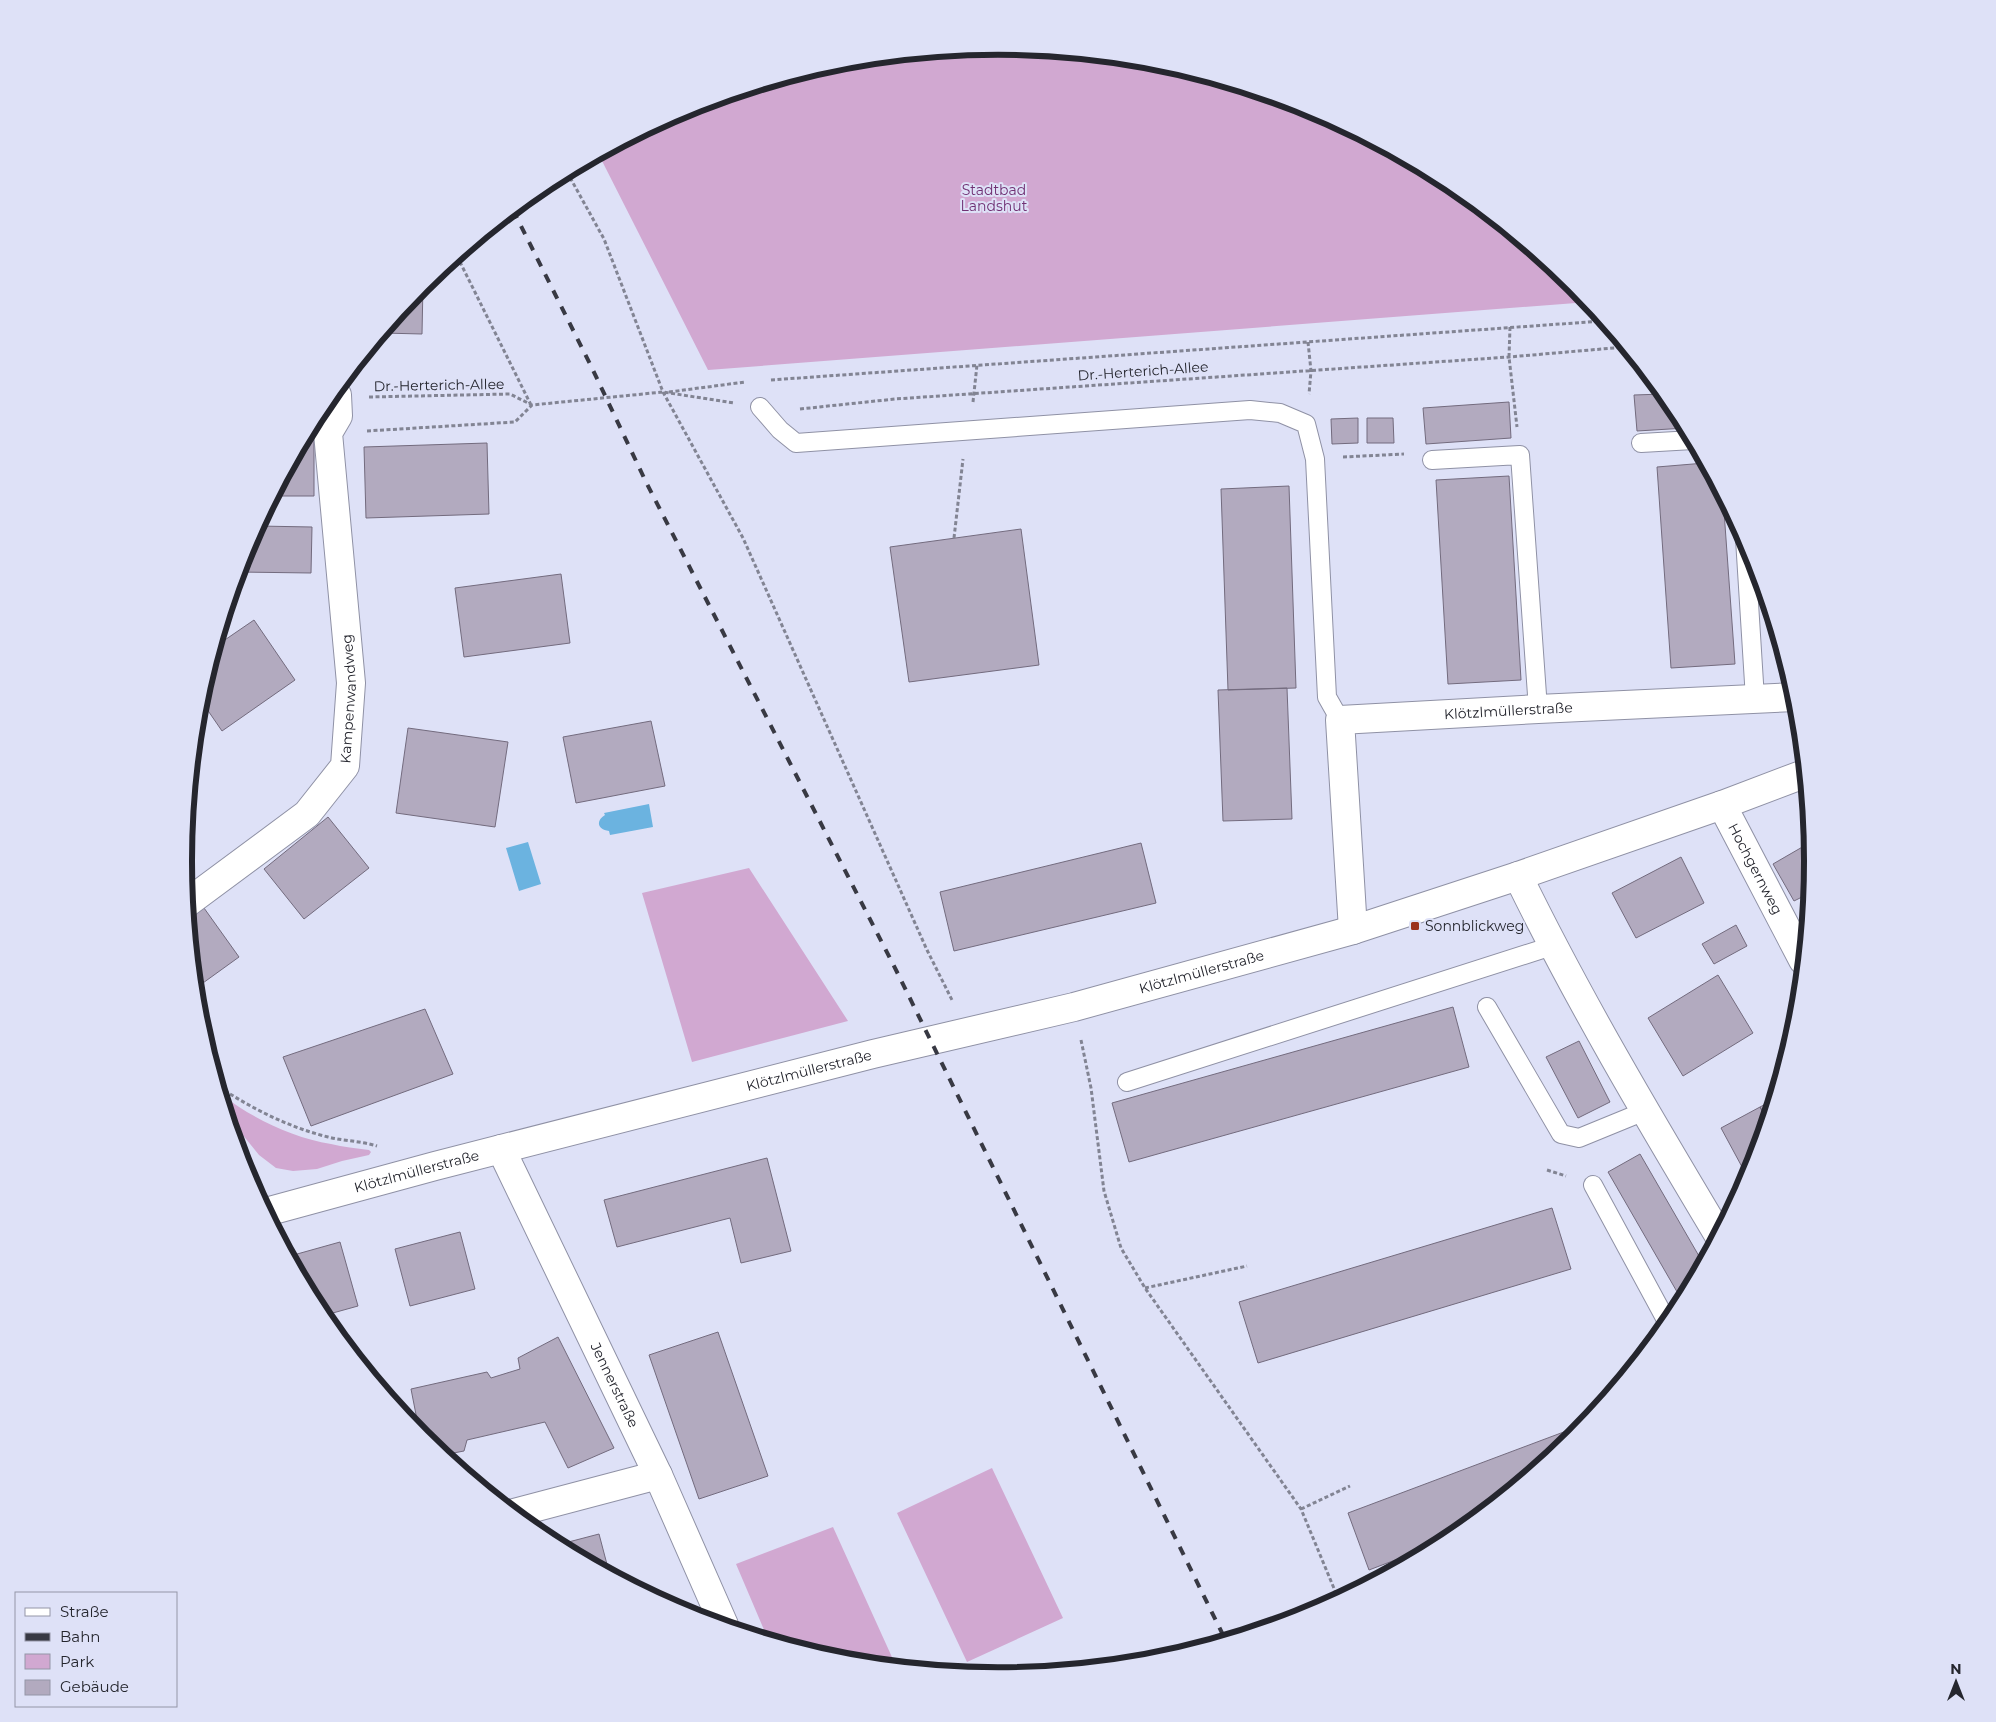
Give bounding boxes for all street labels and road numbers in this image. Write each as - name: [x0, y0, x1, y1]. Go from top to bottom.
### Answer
- street label: Dr.-Herterich-Allee: [1077, 357, 1209, 385]
- street label: Dr.-Herterich-Allee: [373, 375, 505, 395]
- street label: Kampenwandweg: [336, 633, 360, 764]
- street label: Klötzlmüllerstraße: [1444, 698, 1573, 723]
- street label: Hochgernweg: [1724, 820, 1787, 918]
- street label: Klötzlmüllerstraße: [1137, 946, 1266, 998]
- street label: Klötzlmüllerstraße: [744, 1046, 873, 1095]
- street label: Klötzlmüllerstraße: [352, 1146, 481, 1197]
- street label: Jennerstraße: [586, 1339, 643, 1430]

